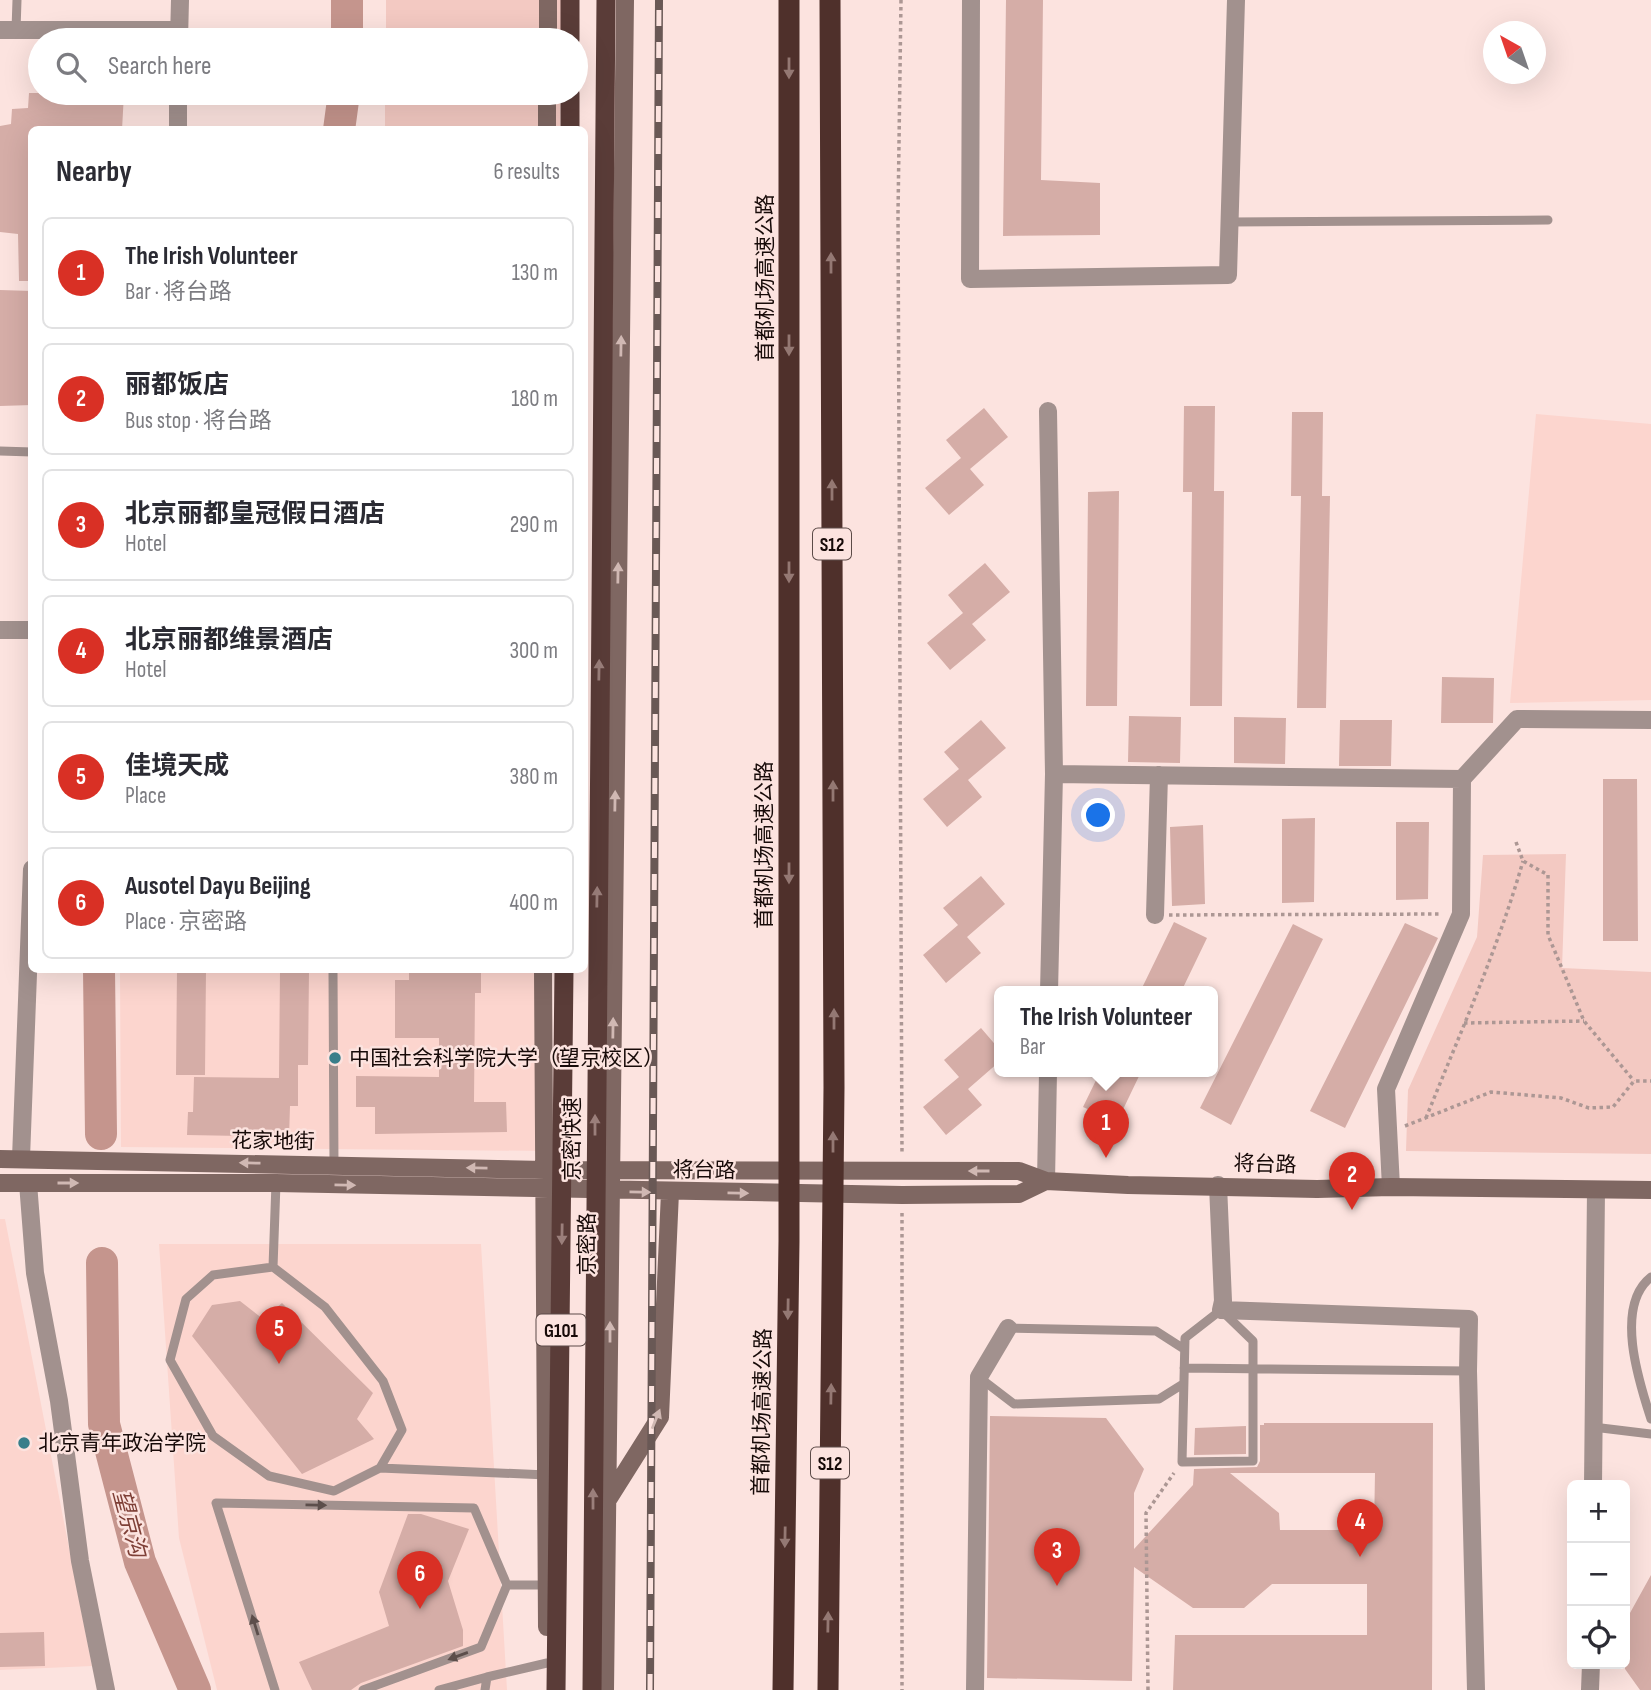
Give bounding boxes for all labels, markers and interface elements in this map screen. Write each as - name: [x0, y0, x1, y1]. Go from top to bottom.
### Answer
- north arrow: [1483, 21, 1546, 84]
- search box: [28, 28, 588, 105]
- icon: search: [52, 48, 90, 86]
- text: Search here: [108, 51, 211, 82]
- one-way arrow: [783, 57, 795, 79]
- text: Nearby: [56, 154, 132, 190]
- text: 6 results: [494, 158, 560, 186]
- street label: 首都机场高速公路: [753, 194, 778, 362]
- text: The Irish Volunteer: [125, 241, 298, 272]
- one-way arrow: [825, 252, 837, 274]
- text: 1: [76, 259, 86, 287]
- text: 130 m: [512, 259, 558, 287]
- text: Bar · 将台路: [125, 278, 232, 306]
- one-way arrow: [783, 334, 795, 356]
- one-way arrow: [615, 335, 626, 357]
- text: 丽都饭店: [125, 370, 229, 401]
- text: 2: [76, 385, 86, 413]
- text: 180 m: [511, 385, 558, 413]
- text: Bus stop · 将台路: [125, 407, 272, 435]
- one-way arrow: [826, 479, 838, 501]
- text: 北京丽都皇冠假日酒店: [125, 499, 385, 530]
- text: 3: [76, 511, 86, 539]
- text: 290 m: [510, 511, 558, 539]
- road number: S12: [813, 528, 851, 559]
- text: Hotel: [125, 530, 167, 558]
- one-way arrow: [783, 561, 795, 583]
- one-way arrow: [612, 562, 624, 584]
- text: 北京丽都维景酒店: [125, 625, 333, 656]
- text: 4: [76, 637, 86, 665]
- text: 300 m: [509, 637, 558, 665]
- text: Hotel: [125, 656, 167, 684]
- one-way arrow: [594, 659, 605, 681]
- text: 佳境天成: [125, 751, 229, 782]
- street label: 首都机场高速公路: [752, 761, 777, 929]
- text: 5: [76, 763, 86, 791]
- text: 380 m: [510, 763, 558, 791]
- one-way arrow: [827, 780, 839, 802]
- text: Place: [125, 782, 166, 810]
- one-way arrow: [609, 790, 621, 812]
- your location: [1081, 798, 1115, 832]
- one-way arrow: [783, 862, 795, 884]
- text: Ausotel Dayu Beijing: [125, 871, 311, 902]
- one-way arrow: [591, 886, 603, 908]
- text: 6: [76, 889, 86, 917]
- text: 400 m: [509, 889, 558, 917]
- text: Place · 京密路: [125, 908, 247, 936]
- popup: [994, 986, 1218, 1077]
- text: The Irish Volunteer: [1020, 1002, 1192, 1033]
- one-way arrow: [828, 1008, 839, 1030]
- one-way arrow: [607, 1017, 619, 1039]
- text: Bar: [1020, 1033, 1045, 1061]
- place label: 中国社会科学院大学（望京校区）: [349, 1046, 664, 1071]
- marker: 中国社会科学院大学（望京校区）: [327, 1050, 343, 1066]
- street label: 京密快速: [560, 1097, 585, 1181]
- pin: 1: [1083, 1100, 1129, 1158]
- one-way arrow: [589, 1114, 601, 1136]
- street label: 花家地街: [231, 1128, 315, 1155]
- one-way arrow: [827, 1131, 839, 1153]
- street label: 将台路: [1233, 1151, 1297, 1178]
- pin: 2: [1329, 1152, 1375, 1210]
- street label: 将台路: [672, 1157, 736, 1184]
- one-way arrow: [238, 1158, 260, 1169]
- one-way arrow: [466, 1163, 488, 1174]
- one-way arrow: [968, 1165, 990, 1177]
- one-way arrow: [57, 1177, 79, 1189]
- one-way arrow: [334, 1179, 356, 1190]
- one-way arrow: [629, 1186, 651, 1198]
- one-way arrow: [728, 1187, 750, 1199]
- street label: 京密路: [575, 1213, 600, 1276]
- one-way arrow: [556, 1223, 568, 1245]
- one-way arrow: [782, 1298, 794, 1320]
- pin: 5: [256, 1306, 302, 1364]
- road number: G101: [536, 1314, 586, 1346]
- one-way arrow: [604, 1320, 615, 1342]
- street label: 首都机场高速公路: [749, 1328, 776, 1496]
- one-way arrow: [825, 1383, 837, 1405]
- one-way arrow: [651, 1408, 662, 1429]
- place label: 北京青年政治学院: [38, 1431, 206, 1456]
- marker: 北京青年政治学院: [16, 1435, 32, 1451]
- road number: S12: [811, 1448, 849, 1478]
- map controls: [1567, 1480, 1630, 1669]
- button: +: [1567, 1480, 1630, 1543]
- water label: 望京沟: [107, 1486, 152, 1563]
- one-way arrow: [587, 1488, 599, 1510]
- one-way arrow: [306, 1499, 328, 1511]
- pin: 4: [1337, 1499, 1383, 1557]
- one-way arrow: [779, 1526, 791, 1548]
- pin: 3: [1034, 1528, 1080, 1586]
- button: −: [1567, 1543, 1630, 1606]
- pin: 6: [397, 1551, 443, 1609]
- button: locate: [1567, 1606, 1630, 1669]
- one-way arrow: [823, 1611, 834, 1633]
- one-way arrow: [249, 1614, 259, 1635]
- one-way arrow: [447, 1651, 468, 1662]

